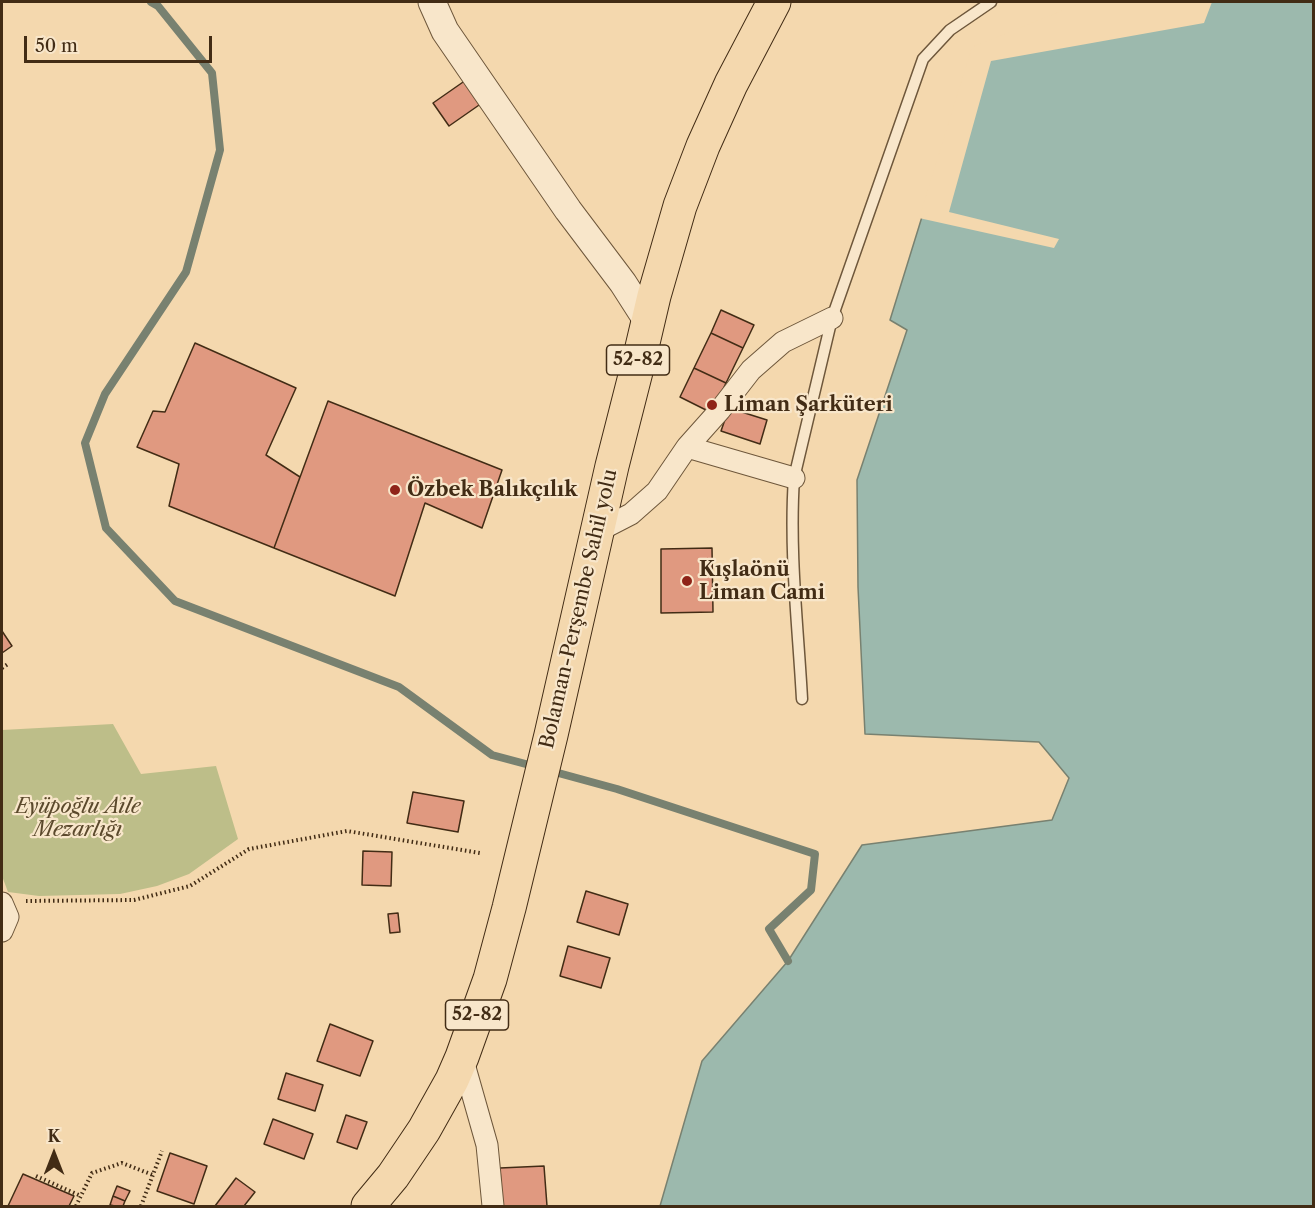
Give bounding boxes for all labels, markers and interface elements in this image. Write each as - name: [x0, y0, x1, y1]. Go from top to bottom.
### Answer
- scale bar: [27, 24, 214, 62]
- text: 50 m: [35, 35, 78, 57]
- road number: 52-82: [606, 345, 670, 375]
- place label: Liman Şarküteri: [724, 393, 893, 417]
- marker: Liman Şarküteri: [705, 398, 719, 412]
- street label: Bolaman-Perşembe Sahil yolu: [535, 467, 623, 751]
- place label: Özbek Balıkçılık: [407, 478, 577, 502]
- marker: Özbek Balıkçılık: [388, 483, 402, 497]
- place label: Kışlaönü Liman Cami: [699, 558, 825, 605]
- marker: Kışlaönü Liman Cami: [680, 574, 694, 588]
- park label: Eyüpoğlu Aile Mezarlığı: [15, 795, 141, 842]
- road number: 52-82: [446, 1000, 508, 1030]
- north arrow: [24, 1124, 84, 1184]
- text: K: [48, 1126, 60, 1146]

